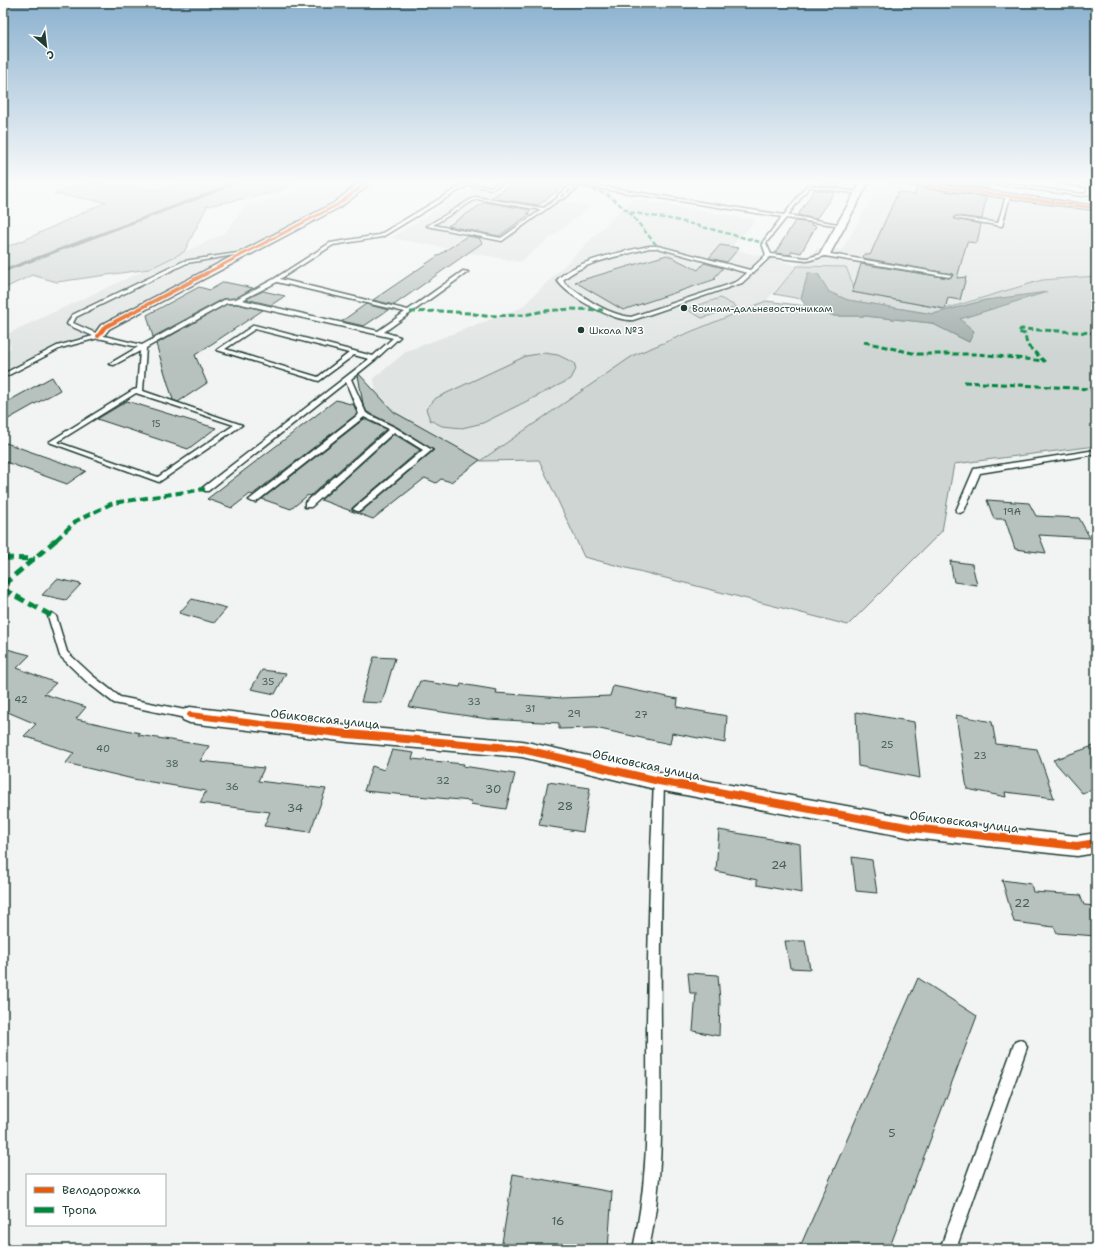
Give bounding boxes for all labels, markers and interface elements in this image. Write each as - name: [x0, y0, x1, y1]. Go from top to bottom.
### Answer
- north arrow: [26, 26, 66, 66]
- text: С: [44, 46, 57, 63]
- place label: Воинам-дальневосточникам: [692, 302, 833, 315]
- marker: Воинам-дальневосточникам: [679, 303, 689, 313]
- place label: Школа №3: [589, 324, 644, 337]
- marker: Школа №3: [576, 325, 586, 335]
- house number: 15: [151, 418, 161, 430]
- house number: 19А: [1003, 505, 1021, 518]
- house number: 35: [262, 675, 274, 688]
- house number: 42: [14, 693, 28, 706]
- house number: 33: [467, 695, 481, 708]
- house number: 31: [525, 702, 535, 715]
- street label: Обиковская улица: [269, 705, 381, 733]
- house number: 29: [567, 707, 581, 720]
- house number: 27: [634, 708, 648, 721]
- house number: 25: [881, 738, 893, 751]
- house number: 40: [96, 742, 110, 755]
- street label: Обиковская улица: [591, 746, 702, 784]
- house number: 23: [973, 749, 987, 762]
- house number: 38: [165, 757, 179, 770]
- house number: 32: [436, 774, 450, 787]
- house number: 36: [225, 780, 239, 793]
- house number: 30: [485, 781, 501, 797]
- house number: 28: [557, 798, 573, 814]
- house number: 34: [287, 800, 303, 816]
- street label: Обиковская улица: [908, 807, 1020, 837]
- house number: 24: [771, 857, 787, 873]
- house number: 22: [1014, 895, 1030, 911]
- house number: 5: [888, 1125, 896, 1141]
- legend: [26, 1174, 166, 1226]
- text: Велодорожка: [62, 1182, 141, 1198]
- text: Тропа: [62, 1202, 97, 1218]
- house number: 16: [551, 1213, 565, 1229]

